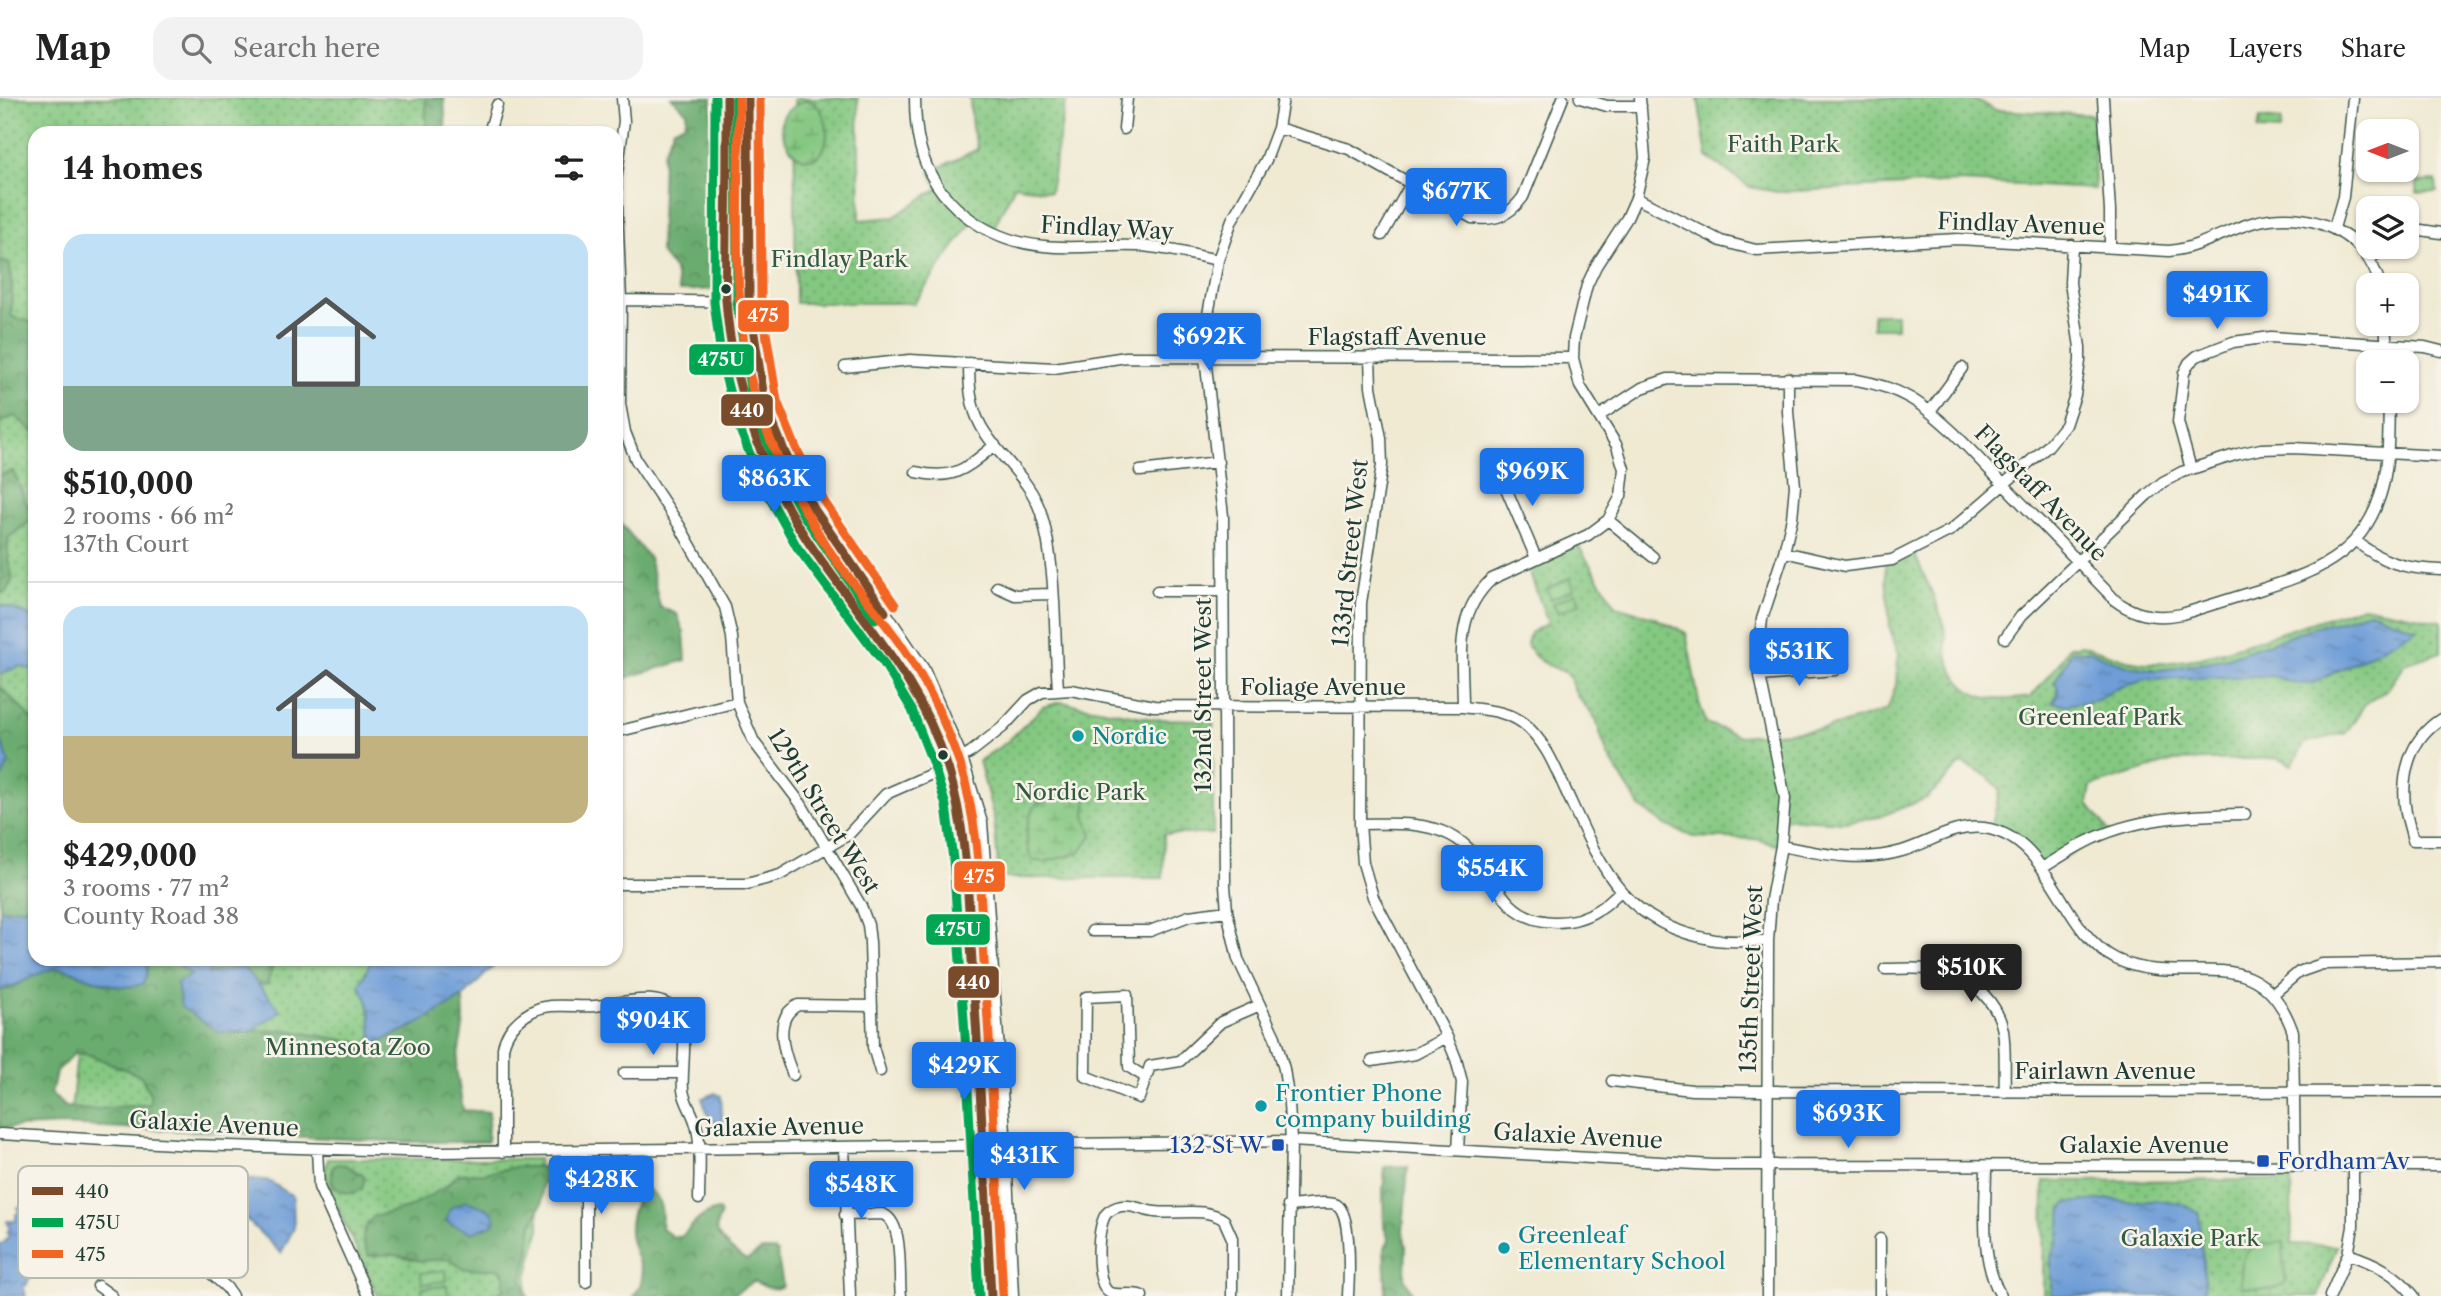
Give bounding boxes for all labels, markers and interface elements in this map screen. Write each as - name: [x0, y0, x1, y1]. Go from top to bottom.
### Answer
- search box: [153, 17, 643, 80]
- text: Map: [35, 28, 111, 69]
- icon: search: [177, 29, 215, 67]
- text: Search here: [233, 32, 380, 64]
- text: Map: [2139, 34, 2190, 63]
- text: Layers: [2228, 34, 2303, 63]
- text: Share: [2341, 34, 2406, 63]
- north arrow: [2356, 119, 2418, 182]
- map controls: [2356, 119, 2419, 413]
- park label: Faith Park: [1727, 130, 1841, 158]
- icon: filters: [550, 149, 588, 187]
- text: 14 homes: [63, 150, 203, 187]
- pin: $677K: [1407, 169, 1505, 228]
- text: $677K: [1422, 177, 1490, 205]
- button: layers: [2356, 196, 2419, 259]
- street label: Findlay Avenue: [1937, 207, 2105, 241]
- street label: Findlay Way: [1040, 211, 1175, 245]
- park label: Findlay Park: [771, 245, 909, 273]
- pin: $491K: [2168, 272, 2266, 331]
- button: +: [2356, 273, 2419, 336]
- icon: home: [263, 279, 389, 405]
- text: $491K: [2183, 280, 2251, 308]
- unlabelled marker: [719, 282, 733, 296]
- line badge: 475: [737, 299, 790, 333]
- text: 475: [747, 304, 779, 327]
- pin: $692K: [1160, 314, 1258, 373]
- text: $692K: [1173, 322, 1245, 350]
- street label: Flagstaff Avenue: [1308, 323, 1486, 351]
- line badge: 475U: [688, 343, 755, 376]
- text: 475U: [698, 348, 745, 371]
- button: −: [2356, 350, 2419, 413]
- line badge: 440: [720, 393, 774, 427]
- text: 440: [730, 399, 764, 422]
- street label: Flagstaff Avenue: [1969, 419, 2113, 567]
- pin: $969K: [1483, 448, 1581, 508]
- pin: $863K: [725, 456, 823, 515]
- text: $969K: [1496, 457, 1568, 485]
- street label: 133rd Street West: [1326, 458, 1374, 648]
- text: $863K: [738, 464, 810, 492]
- text: $510,000: [63, 465, 194, 502]
- text: 2 rooms · 66 m²: [63, 502, 234, 530]
- text: 137th Court: [63, 530, 189, 558]
- street label: 132nd Street West: [1189, 598, 1217, 792]
- pin: $531K: [1750, 628, 1848, 688]
- text: $531K: [1765, 637, 1833, 665]
- icon: home: [263, 651, 389, 777]
- street label: Foliage Avenue: [1240, 673, 1406, 701]
- park label: Greenleaf Park: [2018, 703, 2184, 731]
- place label: Nordic: [1092, 722, 1167, 750]
- street label: 129th Street West: [762, 723, 886, 899]
- marker: Nordic: [1070, 728, 1086, 744]
- unlabelled marker: [936, 748, 950, 762]
- park label: Nordic Park: [1014, 778, 1147, 806]
- text: $429,000: [63, 837, 197, 874]
- pin: $554K: [1443, 846, 1541, 905]
- text: $554K: [1457, 854, 1527, 882]
- line badge: 475: [953, 860, 1006, 893]
- text: 475: [963, 865, 995, 888]
- text: 3 rooms · 77 m²: [63, 874, 229, 902]
- street label: 135th Street West: [1734, 885, 1768, 1073]
- text: County Road 38: [63, 902, 239, 930]
- line badge: 475U: [925, 913, 991, 946]
- text: 475U: [935, 918, 982, 941]
- pin: $510K: [1922, 944, 2020, 1004]
- text: $510K: [1937, 953, 2005, 981]
- line badge: 440: [947, 965, 1000, 999]
- text: 440: [956, 971, 990, 994]
- pin: $904K: [604, 998, 702, 1057]
- text: $904K: [616, 1006, 690, 1034]
- park label: Minnesota Zoo: [265, 1033, 431, 1061]
- pin: $429K: [915, 1042, 1013, 1102]
- text: $429K: [928, 1051, 1000, 1079]
- street label: Fairlawn Avenue: [2014, 1057, 2196, 1085]
- place label: Frontier Phone company building: [1275, 1079, 1471, 1133]
- pin: $693K: [1799, 1090, 1897, 1150]
- marker: Frontier Phone company building: [1253, 1098, 1269, 1114]
- text: $693K: [1812, 1099, 1884, 1127]
- street label: Galaxie Avenue: [128, 1106, 300, 1142]
- street label: Galaxie Avenue: [694, 1112, 864, 1142]
- street label: Galaxie Avenue: [1492, 1118, 1664, 1154]
- place label: 132 St W: [1170, 1131, 1265, 1159]
- street label: Galaxie Avenue: [2059, 1131, 2229, 1159]
- pin: $431K: [975, 1132, 1073, 1192]
- marker: 132 St W: [1270, 1137, 1286, 1153]
- text: $431K: [990, 1141, 1058, 1169]
- place label: Fordham Av: [2277, 1147, 2410, 1175]
- marker: Fordham Av: [2255, 1153, 2271, 1169]
- pin: $428K: [552, 1156, 650, 1216]
- pin: $548K: [812, 1162, 910, 1221]
- text: $428K: [565, 1165, 637, 1193]
- legend: [18, 1166, 248, 1278]
- text: $548K: [825, 1170, 897, 1198]
- text: 440: [75, 1180, 109, 1203]
- text: 475U: [75, 1211, 121, 1234]
- place label: Greenleaf Elementary School: [1518, 1221, 1726, 1275]
- park label: Galaxie Park: [2120, 1224, 2261, 1252]
- marker: Greenleaf Elementary School: [1496, 1240, 1512, 1256]
- text: 475: [75, 1243, 106, 1266]

